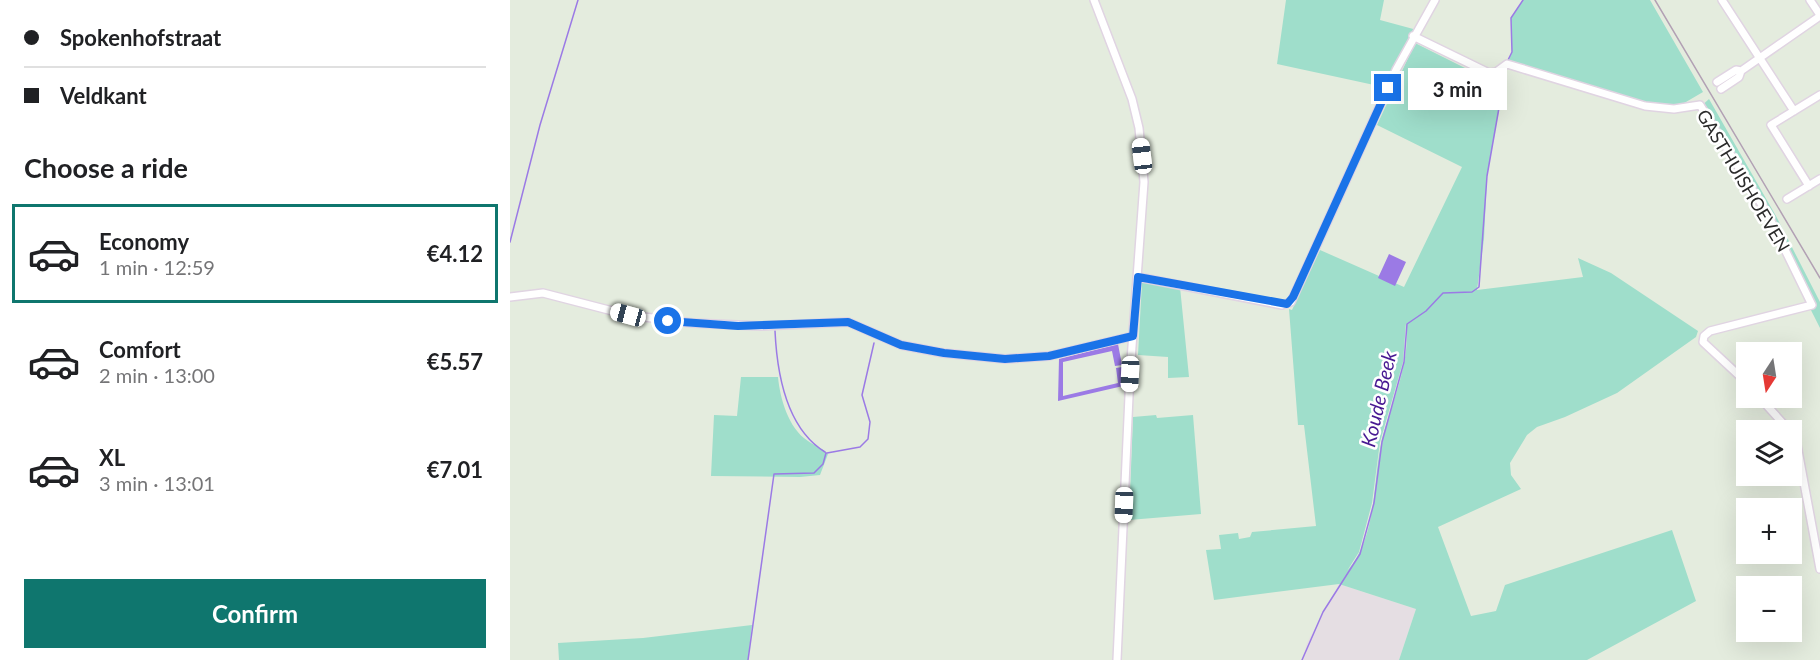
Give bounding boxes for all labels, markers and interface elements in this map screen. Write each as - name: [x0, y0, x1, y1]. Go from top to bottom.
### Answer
- text: Spokenhofstraat: [60, 24, 221, 51]
- callout: 3 min: [1409, 67, 1508, 109]
- route end: [1374, 74, 1401, 101]
- text: 3 min: [1433, 77, 1482, 101]
- text: Veldkant: [60, 82, 147, 109]
- street label: GASTHUISHOEVEN: [1693, 105, 1795, 256]
- car: [1131, 137, 1153, 175]
- text: Choose a ride: [24, 151, 188, 184]
- icon: car: [27, 227, 81, 281]
- text: Economy: [99, 228, 189, 255]
- text: €4.12: [427, 240, 483, 267]
- text: 1 min · 12:59: [99, 255, 215, 279]
- car: [608, 302, 648, 328]
- route start: [654, 307, 681, 334]
- icon: car: [27, 335, 81, 389]
- text: Comfort: [99, 336, 181, 363]
- north arrow: [1736, 342, 1802, 408]
- map controls: [1736, 342, 1802, 642]
- text: €5.57: [427, 348, 483, 375]
- water label: Koude Beek: [1355, 348, 1401, 449]
- car: [1120, 356, 1140, 392]
- text: 2 min · 13:00: [99, 363, 215, 387]
- button: layers: [1736, 420, 1802, 486]
- icon: car: [27, 443, 81, 497]
- text: XL: [99, 444, 125, 471]
- text: €7.01: [427, 456, 483, 483]
- text: 3 min · 13:01: [99, 471, 215, 495]
- car: [1114, 487, 1134, 523]
- button: +: [1736, 498, 1802, 564]
- button: −: [1736, 576, 1802, 642]
- button: Confirm: [24, 579, 486, 648]

